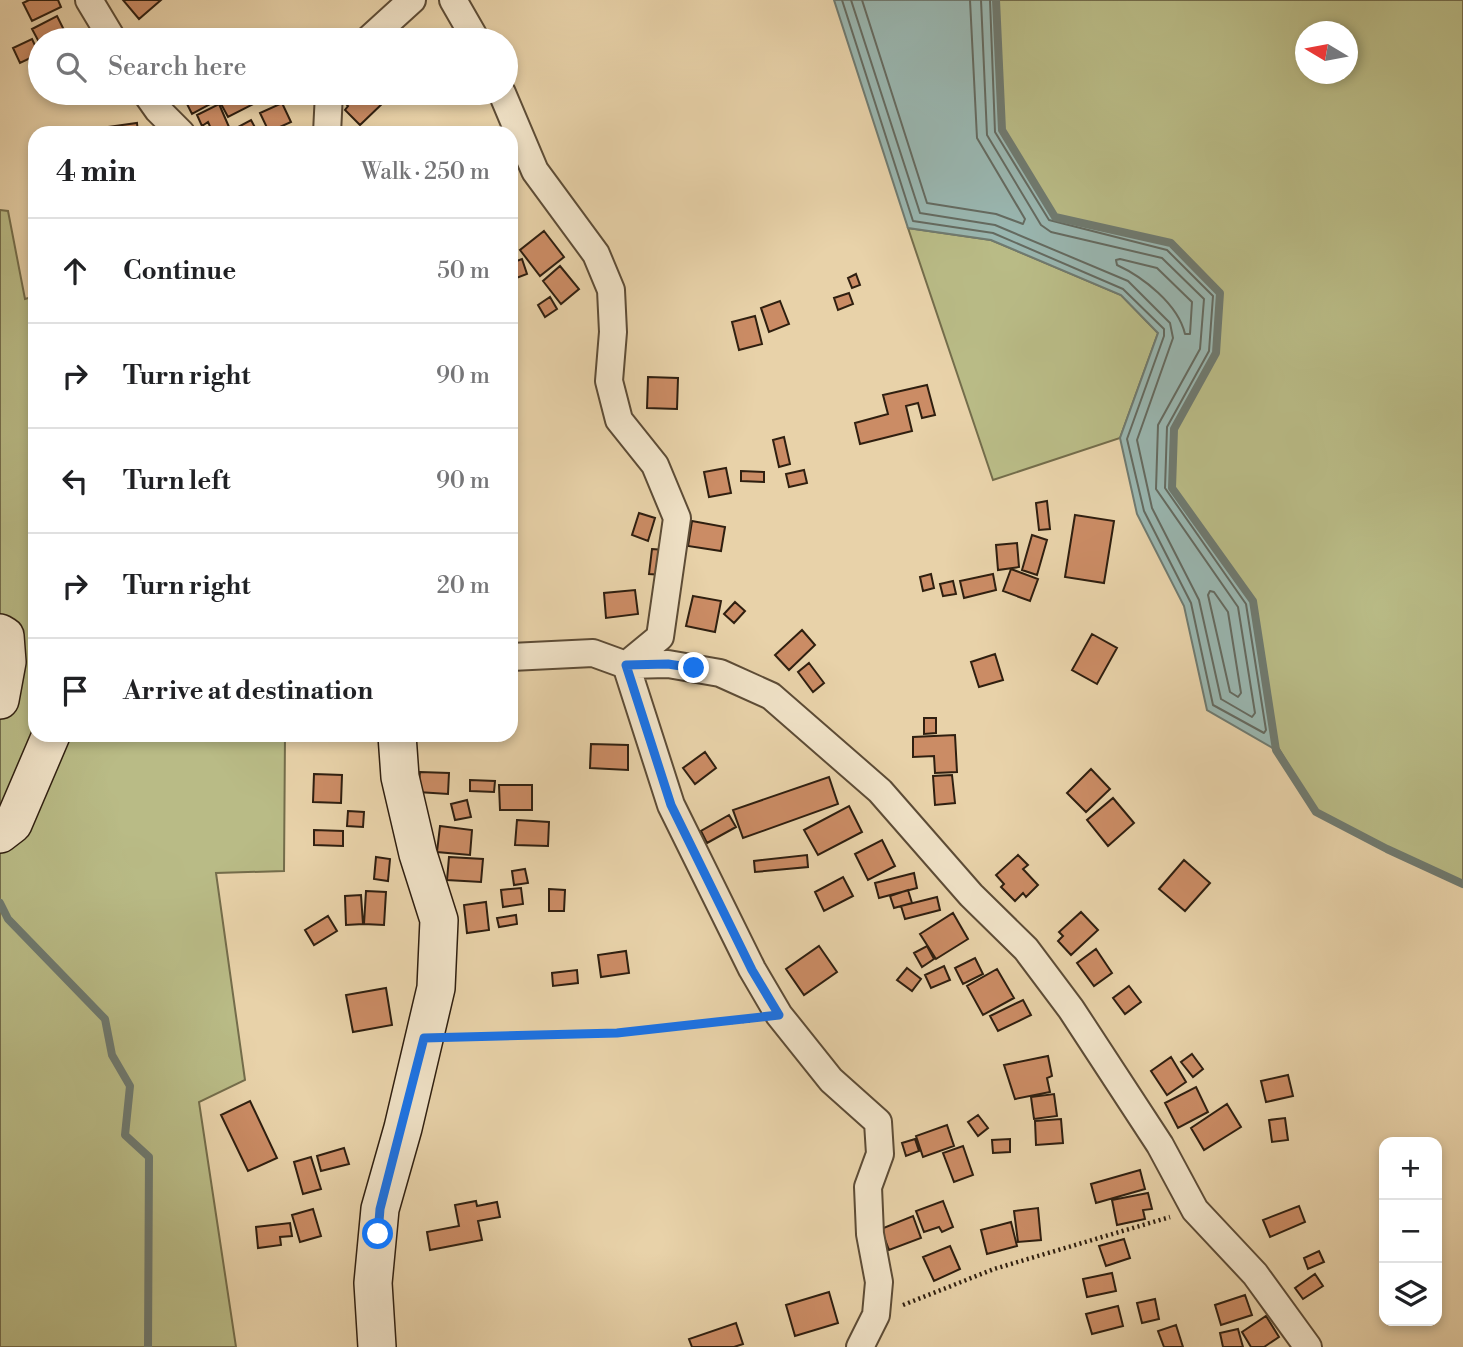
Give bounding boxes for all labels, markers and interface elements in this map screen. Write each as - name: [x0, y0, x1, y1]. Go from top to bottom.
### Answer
- north arrow: [1295, 21, 1358, 84]
- search box: [28, 28, 518, 105]
- icon: search: [52, 48, 90, 86]
- text: Search here: [108, 51, 247, 83]
- text: 4 min: [56, 153, 136, 191]
- text: Walk · 250 m: [361, 158, 490, 186]
- icon: ahead: [56, 252, 94, 290]
- text: Continue: [123, 255, 236, 287]
- text: 50 m: [437, 257, 490, 285]
- icon: right: [56, 357, 94, 395]
- text: Turn right: [123, 360, 251, 392]
- text: 90 m: [436, 362, 490, 390]
- icon: left: [56, 462, 94, 500]
- text: Turn left: [123, 465, 231, 497]
- text: 90 m: [436, 467, 490, 495]
- icon: right: [56, 567, 94, 605]
- text: Turn right: [123, 570, 251, 602]
- text: 20 m: [437, 572, 490, 600]
- route end: [678, 652, 709, 683]
- icon: arrive: [56, 672, 94, 710]
- text: Arrive at destination: [123, 675, 373, 707]
- map controls: [1379, 1137, 1442, 1326]
- button: +: [1379, 1137, 1442, 1200]
- button: −: [1379, 1200, 1442, 1263]
- route start: [362, 1218, 393, 1249]
- button: layers: [1379, 1263, 1442, 1326]

